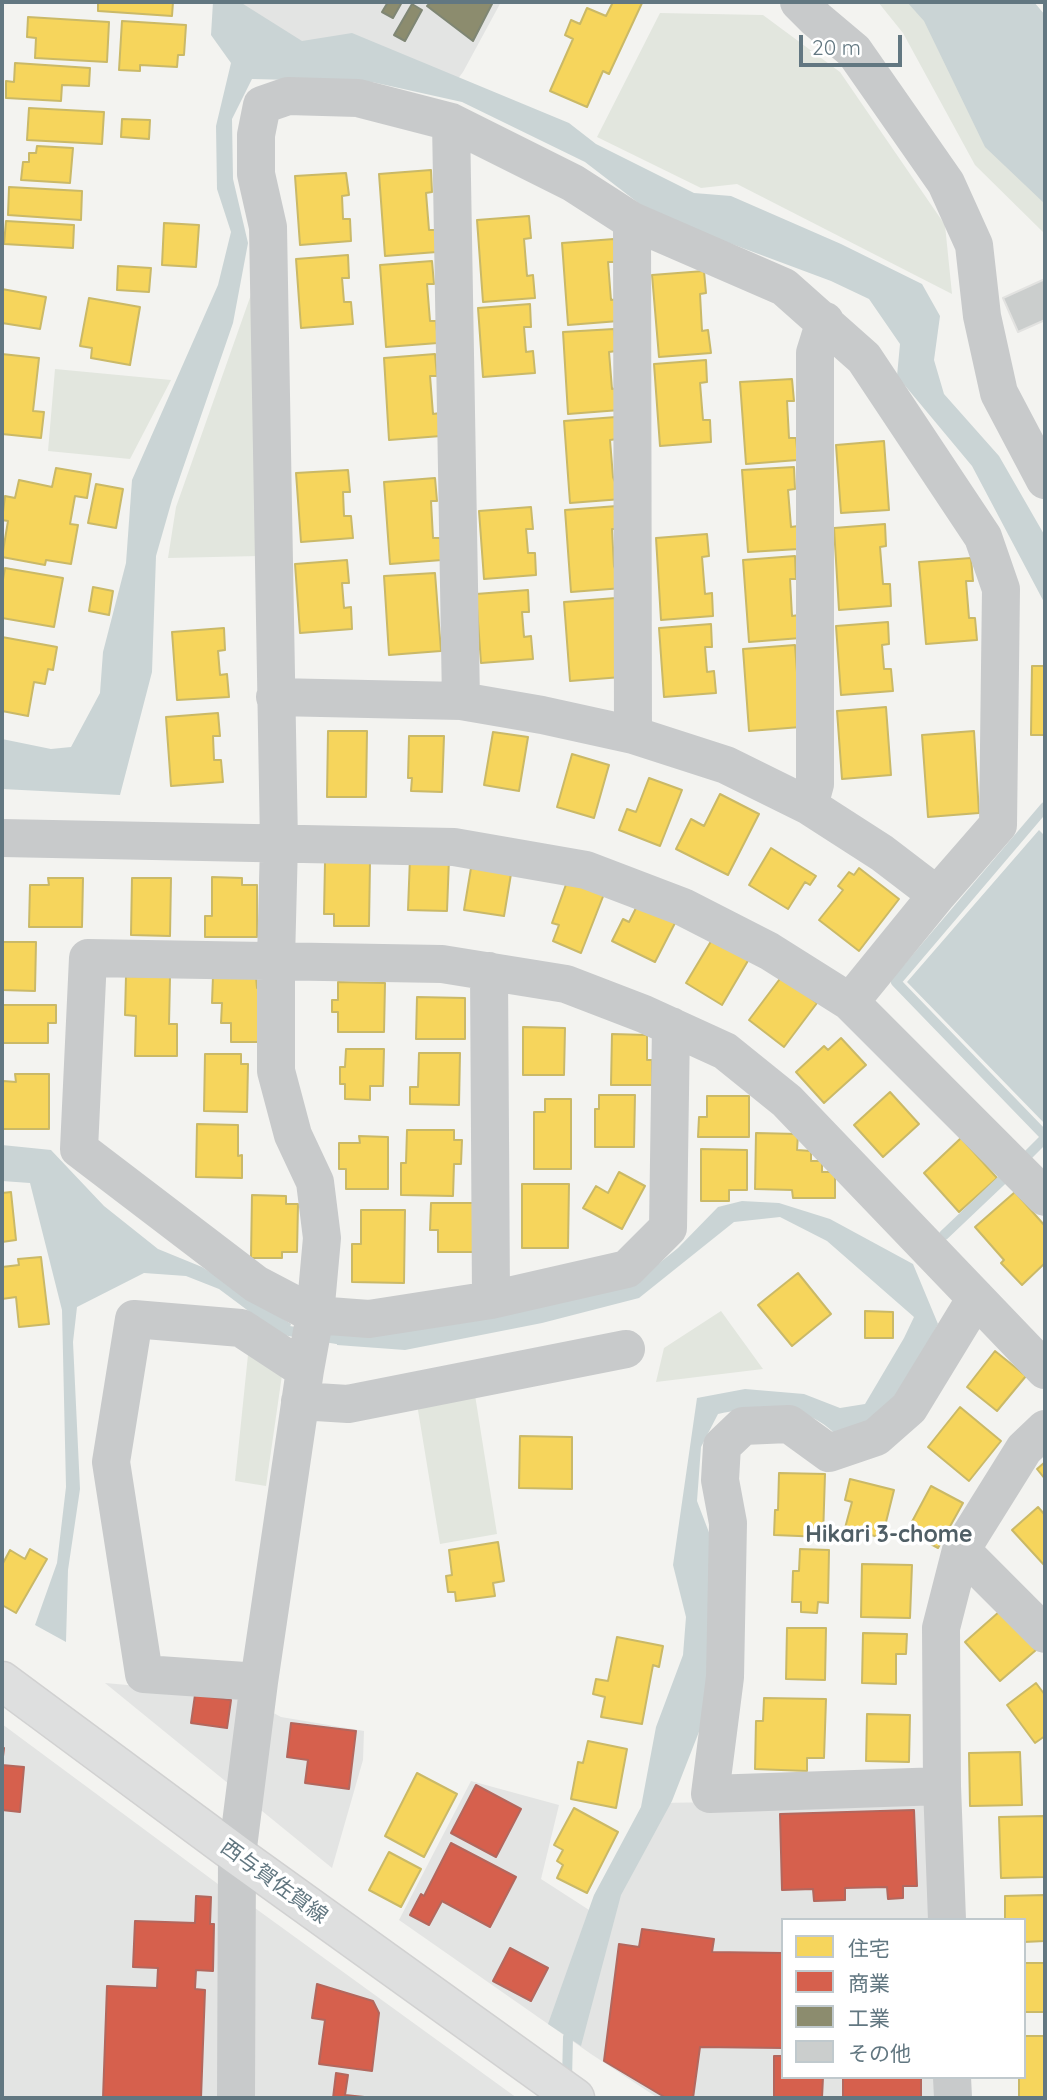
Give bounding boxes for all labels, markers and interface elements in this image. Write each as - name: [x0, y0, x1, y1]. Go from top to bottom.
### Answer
- scale bar: [802, 21, 905, 65]
- text: 20 m: [812, 34, 861, 60]
- district label: Hikari 3-chome: [805, 1521, 973, 1549]
- street label: 西与賀佐賀線: [216, 1835, 332, 1929]
- legend: [781, 1918, 1026, 2079]
- text: 住宅: [848, 1935, 890, 1961]
- text: 商業: [848, 1970, 890, 1996]
- text: 工業: [848, 2005, 890, 2031]
- text: その他: [848, 2040, 911, 2066]

